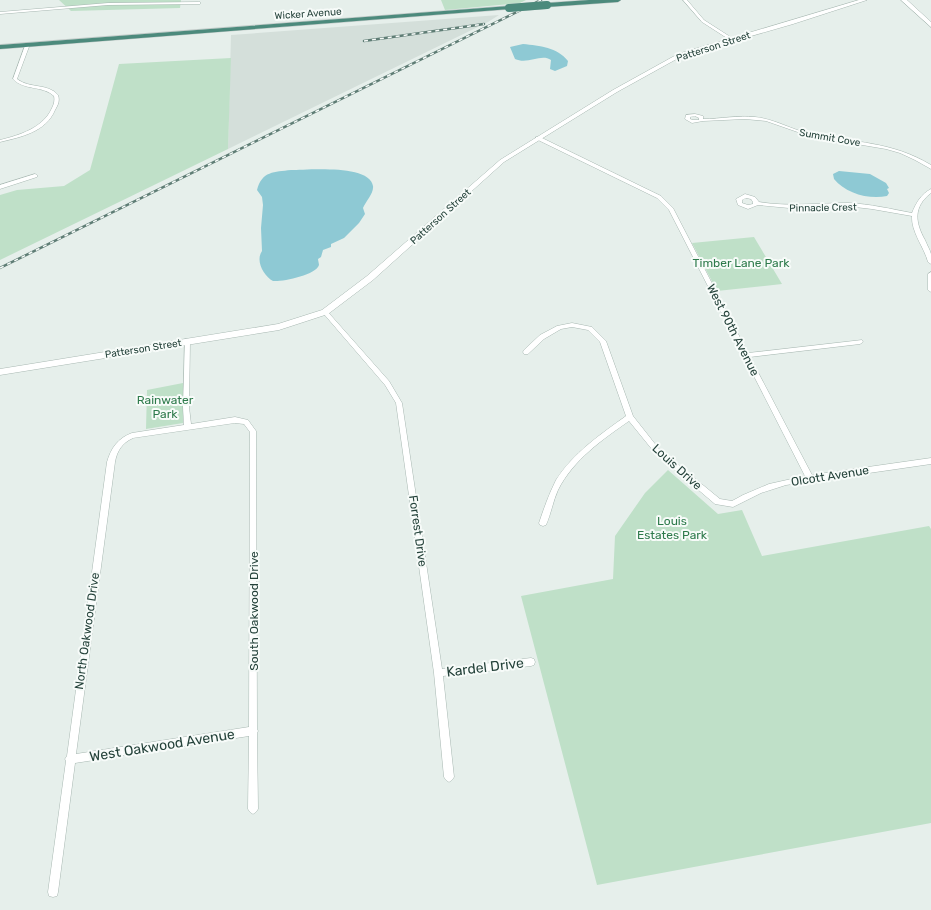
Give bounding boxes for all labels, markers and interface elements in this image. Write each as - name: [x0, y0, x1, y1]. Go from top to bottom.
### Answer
- street label: Wicker Avenue: [274, 6, 342, 22]
- street label: Patterson Street: [675, 29, 752, 65]
- street label: Summit Cove: [798, 127, 862, 149]
- street label: Patterson Street: [408, 186, 473, 247]
- street label: Pinnacle Crest: [789, 201, 857, 215]
- park label: Timber Lane Park: [693, 256, 790, 270]
- street label: West 90th Avenue: [704, 282, 762, 379]
- street label: Patterson Street: [104, 337, 182, 361]
- park label: Rainwater Park: [137, 393, 194, 421]
- street label: Louis Drive: [649, 441, 705, 493]
- street label: Olcott Avenue: [790, 463, 870, 489]
- street label: Forrest Drive: [406, 494, 430, 568]
- park label: Louis Estates Park: [637, 514, 708, 542]
- street label: South Oakwood Drive: [247, 551, 261, 671]
- street label: North Oakwood Drive: [72, 571, 102, 690]
- street label: Kardel Drive: [445, 654, 525, 681]
- street label: West Oakwood Avenue: [88, 726, 236, 765]

